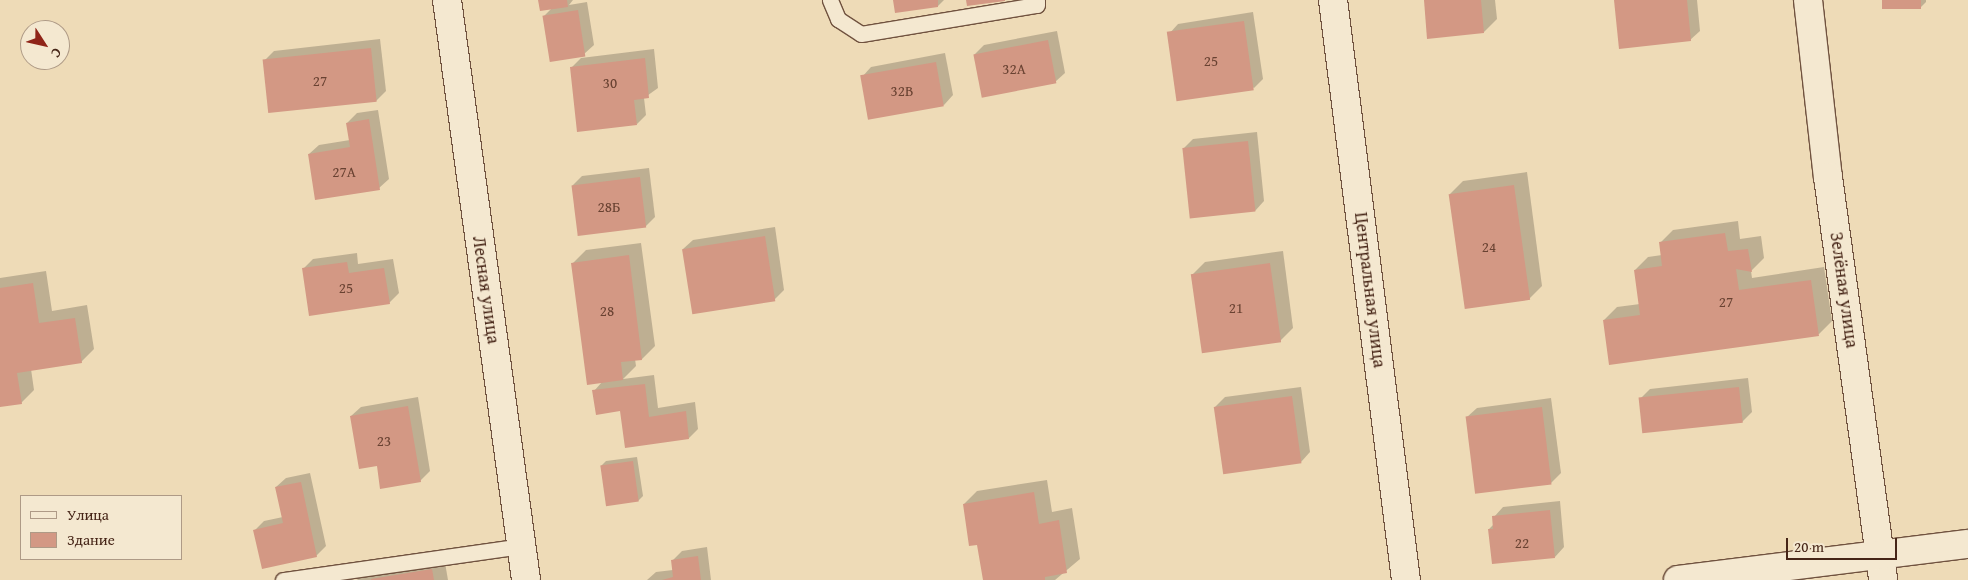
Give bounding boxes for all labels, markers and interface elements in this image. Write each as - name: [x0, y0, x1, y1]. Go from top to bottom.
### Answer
- north arrow: [20, 20, 70, 70]
- text: С: [46, 44, 67, 62]
- house number: 25: [1204, 52, 1218, 70]
- house number: 32А: [1002, 60, 1026, 78]
- house number: 27: [313, 72, 327, 90]
- house number: 30: [603, 74, 617, 92]
- house number: 32В: [891, 82, 913, 100]
- house number: 27А: [332, 163, 356, 181]
- house number: 28Б: [598, 198, 620, 216]
- street label: Центральная улица: [1350, 211, 1390, 369]
- street label: Зелёная улица: [1825, 231, 1863, 349]
- street label: Лесная улица: [468, 235, 504, 345]
- house number: 24: [1482, 238, 1496, 256]
- house number: 25: [339, 279, 353, 297]
- house number: 27: [1719, 293, 1733, 311]
- house number: 21: [1229, 299, 1243, 317]
- house number: 28: [600, 302, 614, 320]
- house number: 23: [377, 432, 391, 450]
- legend: [20, 495, 182, 560]
- text: Улица: [67, 504, 109, 525]
- scale bar: [1788, 528, 1899, 560]
- text: Здание: [67, 529, 115, 550]
- house number: 22: [1515, 534, 1529, 552]
- text: 20 m: [1794, 536, 1824, 557]

